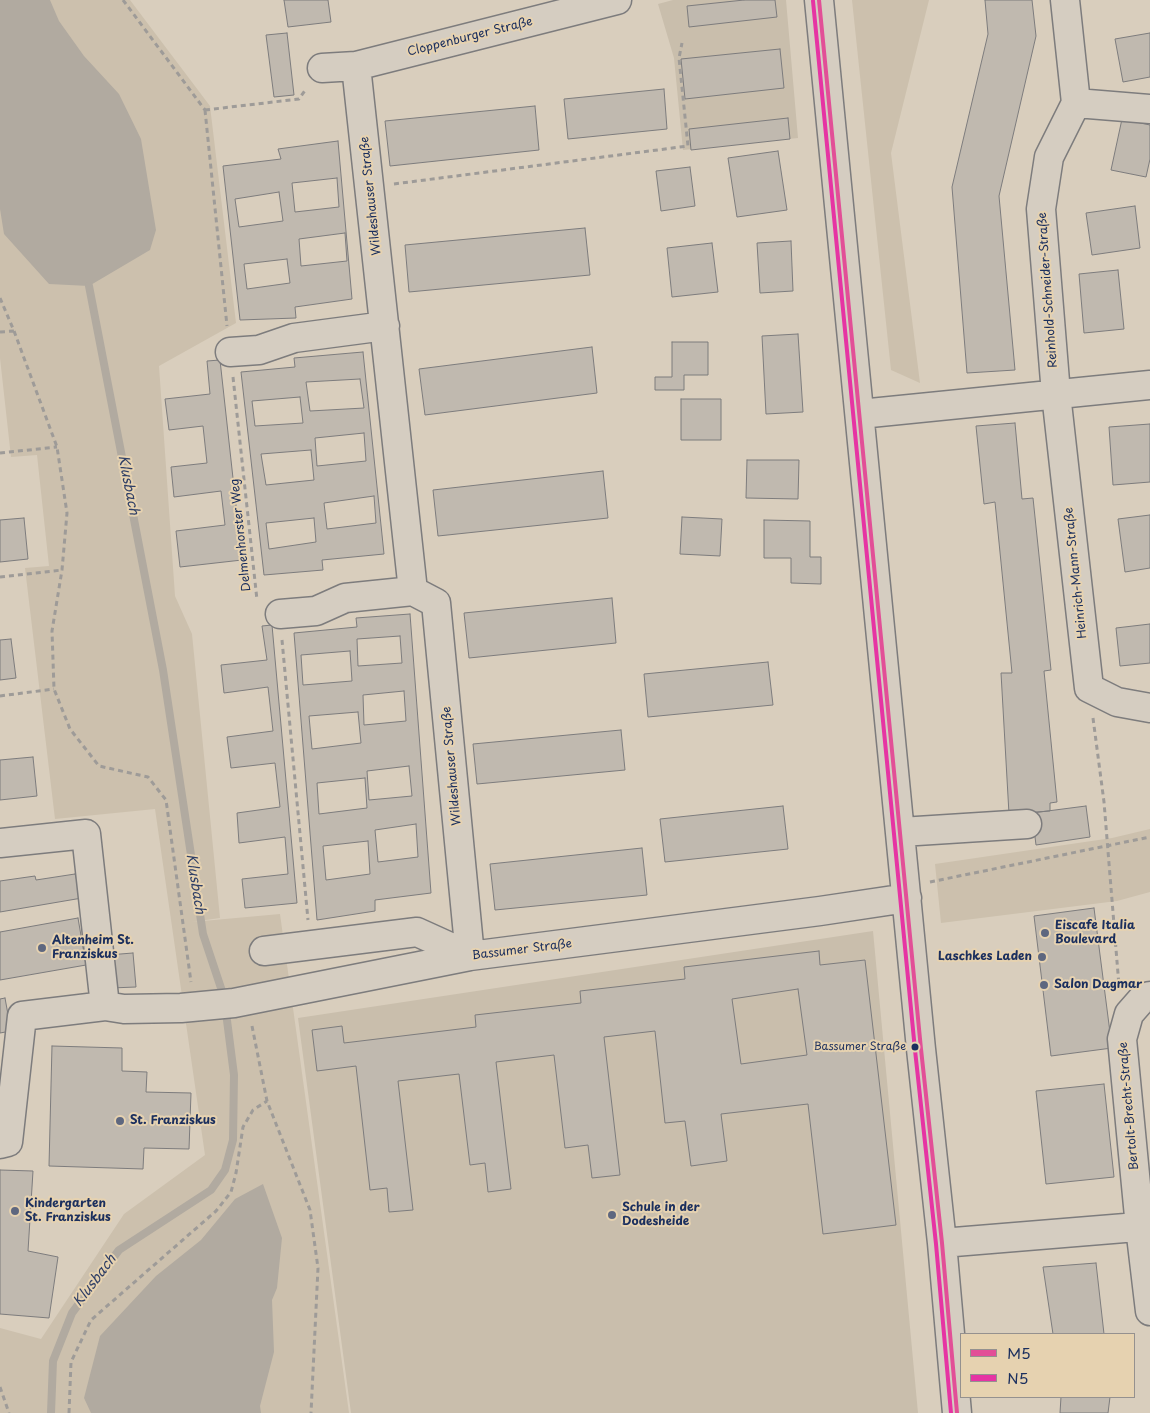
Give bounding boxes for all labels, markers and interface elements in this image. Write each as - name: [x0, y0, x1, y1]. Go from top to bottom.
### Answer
- street label: Cloppenburger Straße: [406, 14, 534, 60]
- street label: Wildeshauser Straße: [358, 136, 384, 256]
- street label: Reinhold-Schneider-Straße: [1035, 212, 1061, 368]
- water label: Klusbach: [114, 454, 142, 516]
- street label: Delmenhorster Weg: [228, 478, 254, 592]
- street label: Heinrich-Mann-Straße: [1062, 507, 1090, 639]
- street label: Wildeshauser Straße: [440, 706, 464, 826]
- water label: Klusbach: [182, 853, 208, 915]
- place label: Eiscafe Italia Boulevard: [1055, 919, 1135, 947]
- marker: Eiscafe Italia Boulevard: [1039, 927, 1051, 939]
- place label: Altenheim St. Franziskus: [52, 934, 134, 962]
- street label: Bassumer Straße: [471, 937, 573, 963]
- marker: Altenheim St. Franziskus: [36, 942, 48, 954]
- place label: Laschkes Laden: [938, 950, 1032, 964]
- marker: Laschkes Laden: [1036, 951, 1048, 963]
- place label: Salon Dagmar: [1054, 978, 1142, 992]
- marker: Salon Dagmar: [1038, 979, 1050, 991]
- place label: Bassumer Straße: [814, 1040, 906, 1054]
- street label: Bertolt-Brecht-Straße: [1116, 1041, 1142, 1171]
- marker: Bassumer Straße: [910, 1042, 920, 1052]
- place label: St. Franziskus: [130, 1114, 216, 1128]
- marker: St. Franziskus: [114, 1115, 126, 1127]
- place label: Kindergarten St. Franziskus: [25, 1197, 111, 1225]
- place label: Schule in der Dodesheide: [622, 1201, 700, 1229]
- marker: Kindergarten St. Franziskus: [9, 1205, 21, 1217]
- marker: Schule in der Dodesheide: [606, 1209, 618, 1221]
- water label: Klusbach: [70, 1252, 120, 1310]
- legend: [960, 1333, 1135, 1398]
- text: M5: [1007, 1341, 1031, 1364]
- text: N5: [1007, 1366, 1028, 1389]

